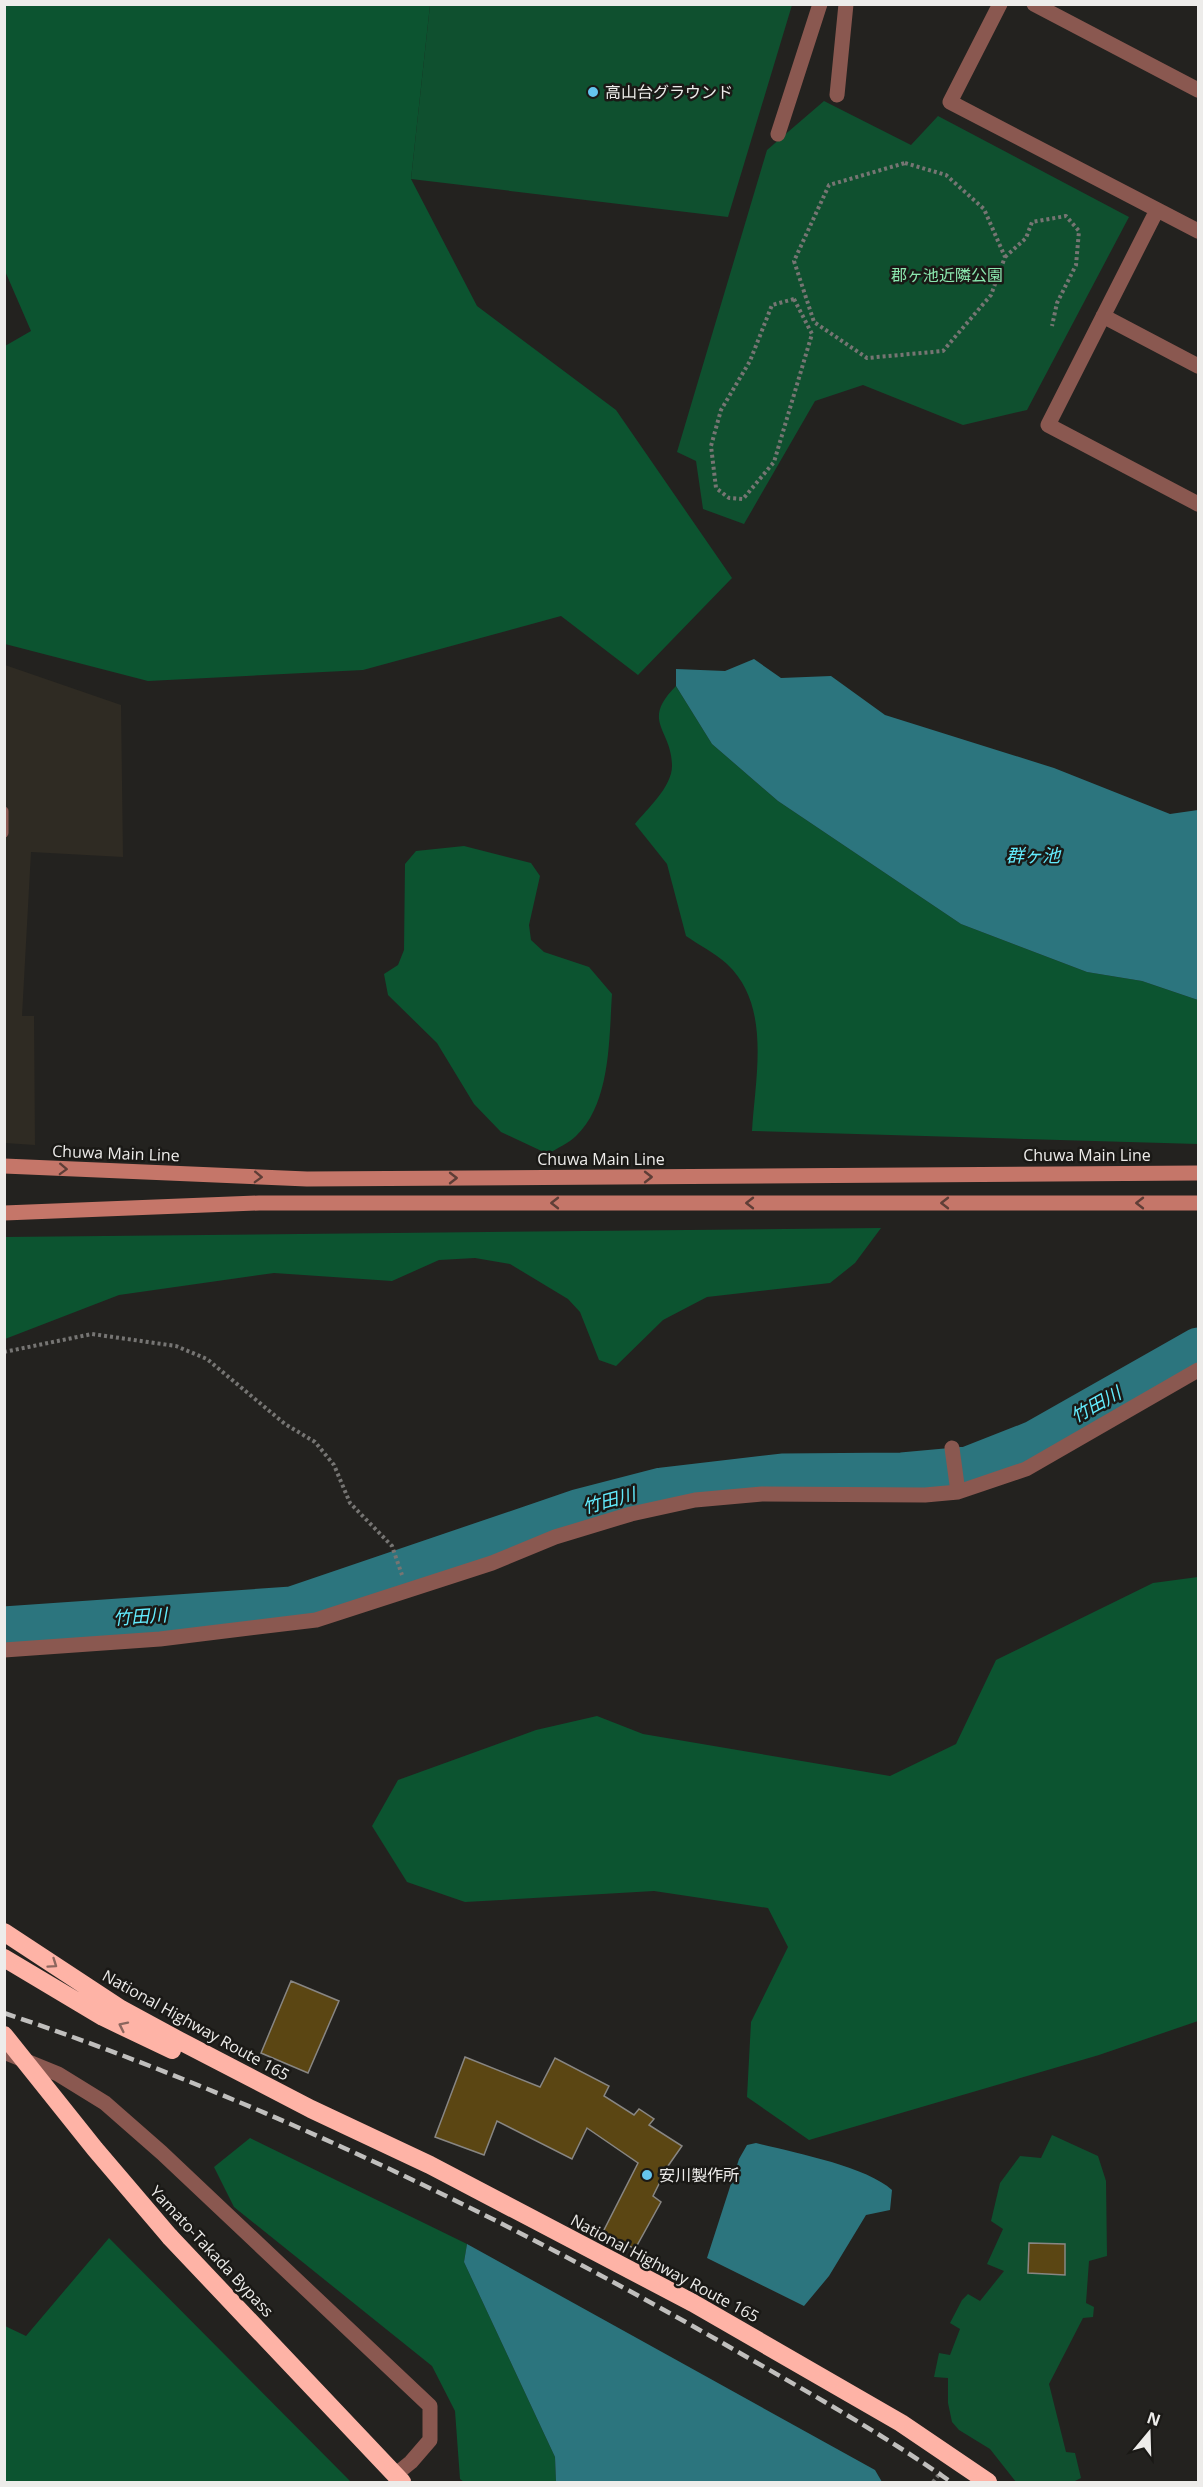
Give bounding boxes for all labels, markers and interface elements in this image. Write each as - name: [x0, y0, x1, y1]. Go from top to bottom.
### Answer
- place label: 高山台グラウンド: [605, 81, 733, 103]
- marker: 高山台グラウンド: [586, 85, 600, 99]
- park label: 郡ヶ池近隣公園: [891, 264, 1003, 286]
- water label: 群ヶ池: [1006, 843, 1062, 867]
- street label: Chuwa Main Line: [52, 1140, 180, 1166]
- street label: Chuwa Main Line: [1023, 1144, 1151, 1166]
- street label: Chuwa Main Line: [537, 1148, 665, 1170]
- one-way arrow: [58, 1162, 67, 1175]
- one-way arrow: [253, 1171, 262, 1184]
- one-way arrow: [643, 1171, 652, 1183]
- one-way arrow: [448, 1172, 457, 1184]
- one-way arrow: [551, 1197, 560, 1209]
- one-way arrow: [746, 1197, 755, 1209]
- one-way arrow: [941, 1197, 950, 1209]
- one-way arrow: [1136, 1197, 1145, 1209]
- water label: 竹田川: [1066, 1380, 1127, 1428]
- water label: 竹田川: [580, 1481, 640, 1519]
- water label: 竹田川: [112, 1602, 170, 1630]
- one-way arrow: [47, 1957, 58, 1968]
- street label: National Highway Route 165: [99, 1964, 293, 2086]
- one-way arrow: [119, 2022, 130, 2034]
- place label: 安川製作所: [659, 2164, 739, 2186]
- marker: 安川製作所: [640, 2168, 654, 2182]
- street label: Yamato-Takada Bypass: [145, 2181, 279, 2321]
- street label: National Highway Route 165: [567, 2209, 763, 2327]
- north arrow: [1119, 2403, 1179, 2463]
- text: N: [1144, 2406, 1164, 2431]

